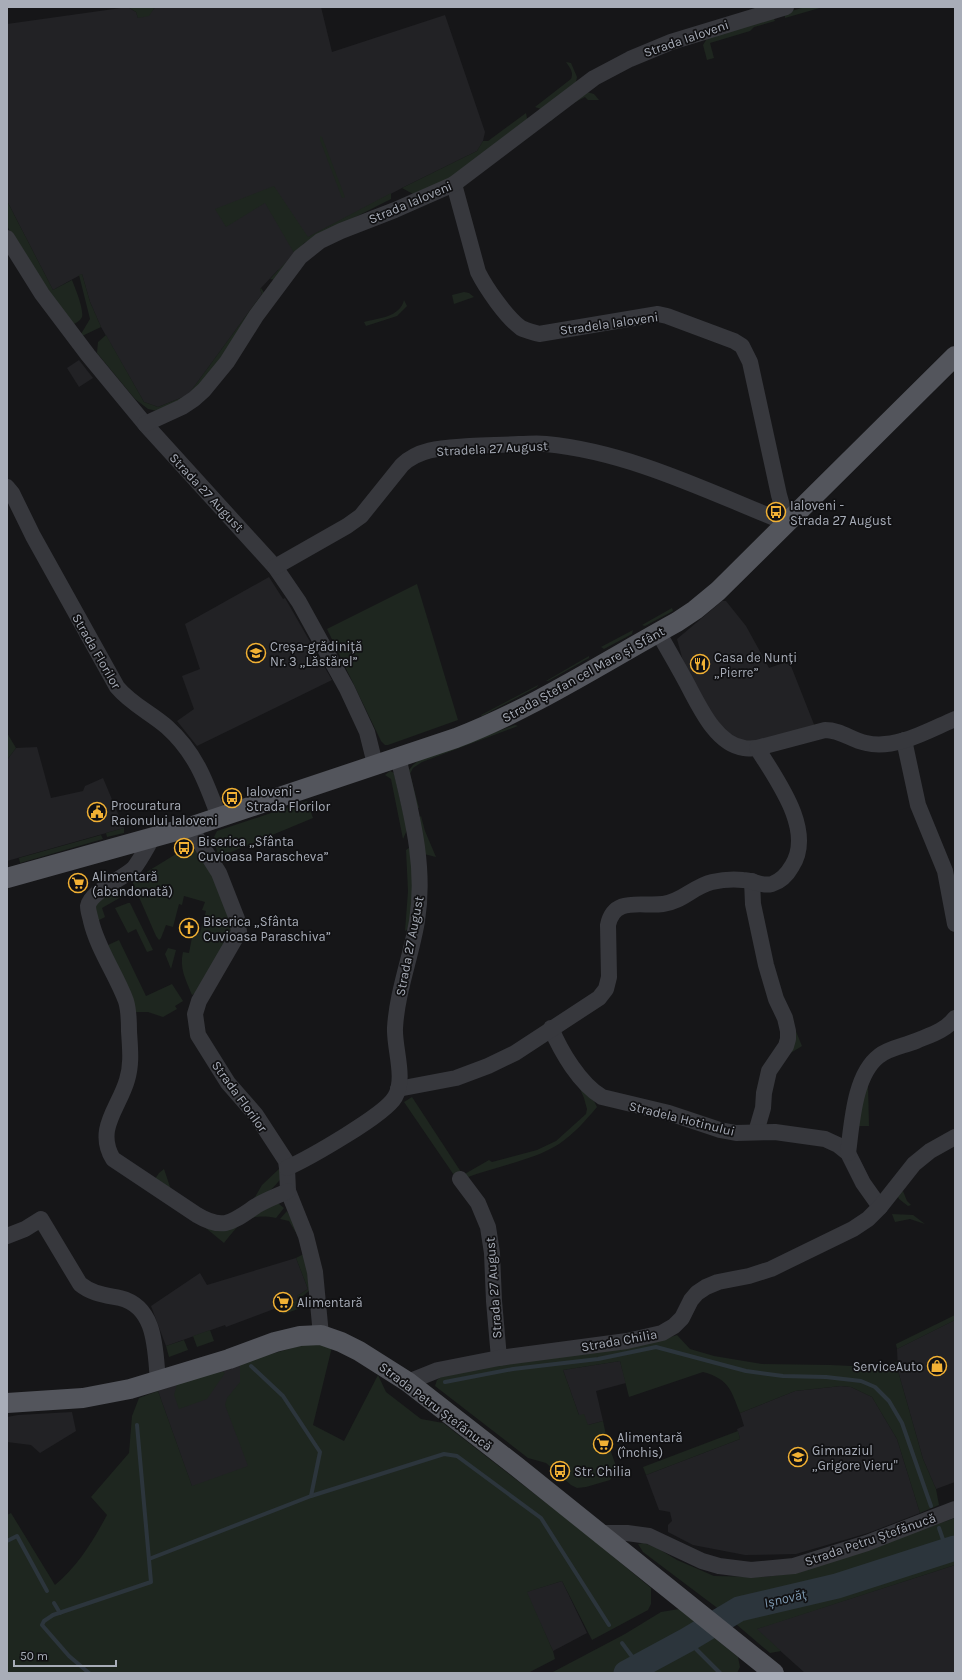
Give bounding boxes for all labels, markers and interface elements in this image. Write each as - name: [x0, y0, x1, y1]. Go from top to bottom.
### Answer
- street label: Strada Ialoveni: [642, 17, 731, 60]
- street label: Strada Ialoveni: [366, 178, 454, 227]
- street label: Stradela Ialoveni: [559, 309, 659, 338]
- street label: Stradela 27 August: [436, 438, 548, 459]
- street label: Strada 27 August: [167, 450, 247, 535]
- place label: Ialoveni - Strada 27 August: [790, 498, 892, 528]
- bus stop icon: Ialoveni - Strada 27 August: [765, 501, 787, 523]
- street label: Strada Florilor: [69, 611, 124, 692]
- street label: Strada Ștefan cel Mare și Sfânt: [499, 623, 667, 725]
- place label: Creșa-grădiniță Nr. 3 „Lăstărel”: [270, 639, 362, 669]
- school or university icon: Creșa-grădiniță Nr. 3 „Lăstărel”: [245, 642, 267, 664]
- place label: Casa de Nunți „Pierre”: [714, 650, 797, 680]
- restaurant icon: Casa de Nunți „Pierre”: [689, 653, 711, 675]
- place label: Ialoveni - Strada Florilor: [246, 784, 330, 814]
- bus stop icon: Ialoveni - Strada Florilor: [221, 787, 243, 809]
- place label: Procuratura Raionului Ialoveni: [111, 798, 218, 828]
- public building icon: Procuratura Raionului Ialoveni: [86, 801, 108, 823]
- place label: Biserica „Sfânta Cuvioasa Parascheva”: [198, 834, 329, 864]
- bus stop icon: Biserica „Sfânta Cuvioasa Parascheva”: [173, 837, 195, 859]
- place label: Alimentară (abandonată): [92, 869, 173, 899]
- supermarket icon: Alimentară (abandonată): [67, 872, 89, 894]
- street label: Strada 27 August: [392, 895, 427, 997]
- place label: Biserica „Sfânta Cuvioasa Paraschiva”: [203, 914, 331, 944]
- church icon: Biserica „Sfânta Cuvioasa Paraschiva”: [178, 917, 200, 939]
- street label: Strada Florilor: [209, 1058, 271, 1135]
- street label: Stradela Hotinului: [627, 1098, 736, 1139]
- street label: Strada 27 August: [482, 1237, 505, 1339]
- supermarket icon: Alimentară: [272, 1291, 294, 1313]
- place label: Alimentară: [297, 1295, 363, 1310]
- street label: Strada Chilia: [580, 1326, 658, 1355]
- shop icon: ServiceAuto: [926, 1355, 948, 1377]
- street label: Strada Petru Ștefănucă: [376, 1359, 495, 1454]
- place label: ServiceAuto: [853, 1359, 923, 1374]
- place label: Alimentară (închis): [617, 1430, 683, 1460]
- supermarket icon: Alimentară (închis): [592, 1433, 614, 1455]
- place label: Gimnaziul ,,Grigore Vieru": [812, 1443, 898, 1473]
- school or university icon: Gimnaziul ,,Grigore Vieru": [787, 1446, 809, 1468]
- bus stop icon: Str. Chilia: [549, 1460, 571, 1482]
- place label: Str. Chilia: [574, 1464, 631, 1479]
- street label: Strada Petru Ştefănucă: [803, 1510, 938, 1569]
- water label: Ișnovăț: [762, 1585, 808, 1612]
- scale bar: [14, 1642, 116, 1668]
- text: 50 m: [20, 1649, 48, 1663]

